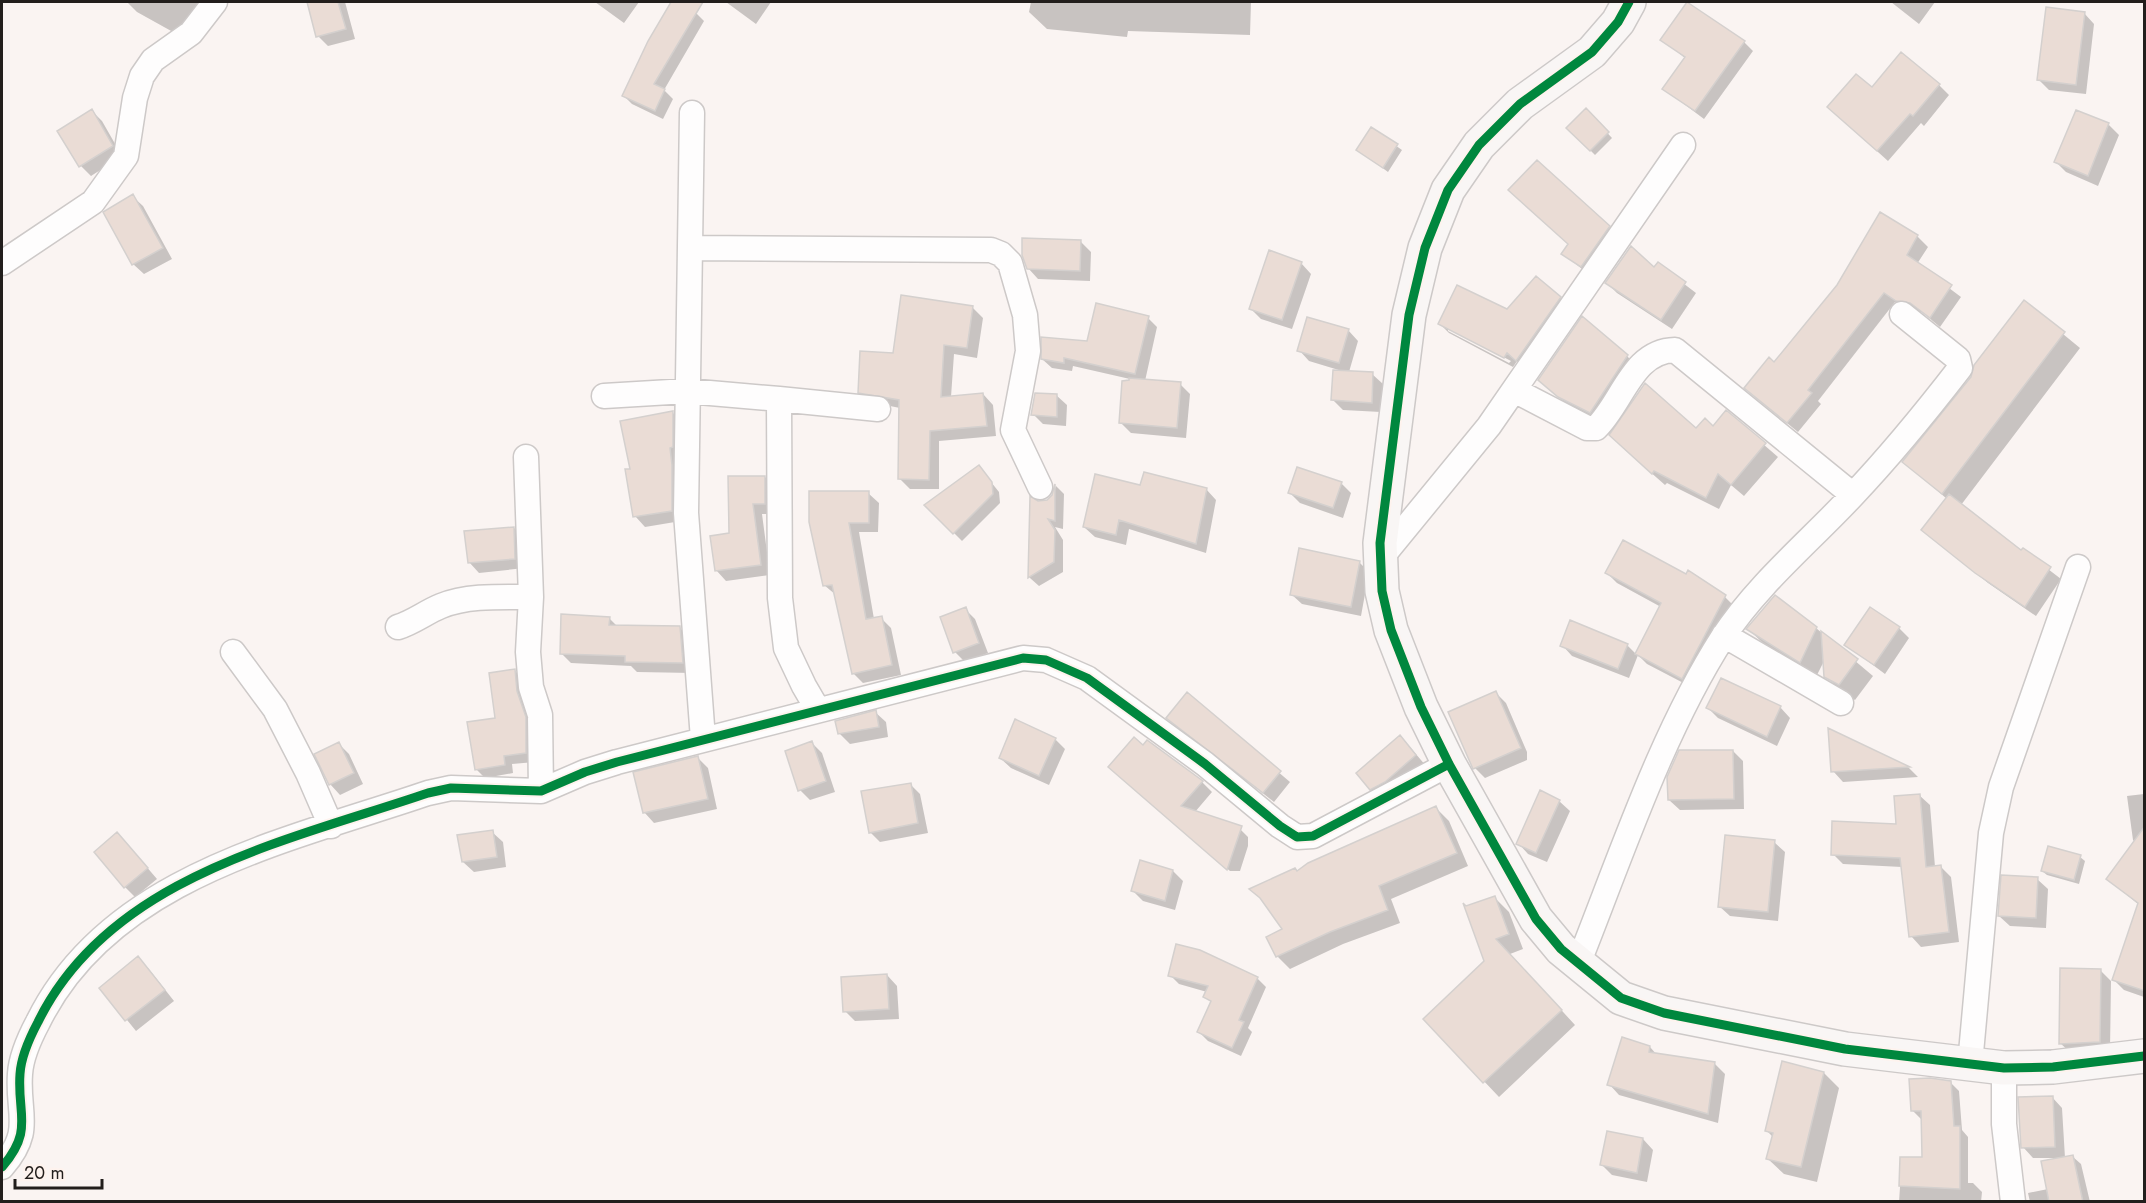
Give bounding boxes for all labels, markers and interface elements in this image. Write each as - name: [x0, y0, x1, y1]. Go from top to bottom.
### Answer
- scale bar: [15, 1152, 102, 1190]
- text: 20 m: [24, 1160, 64, 1186]

